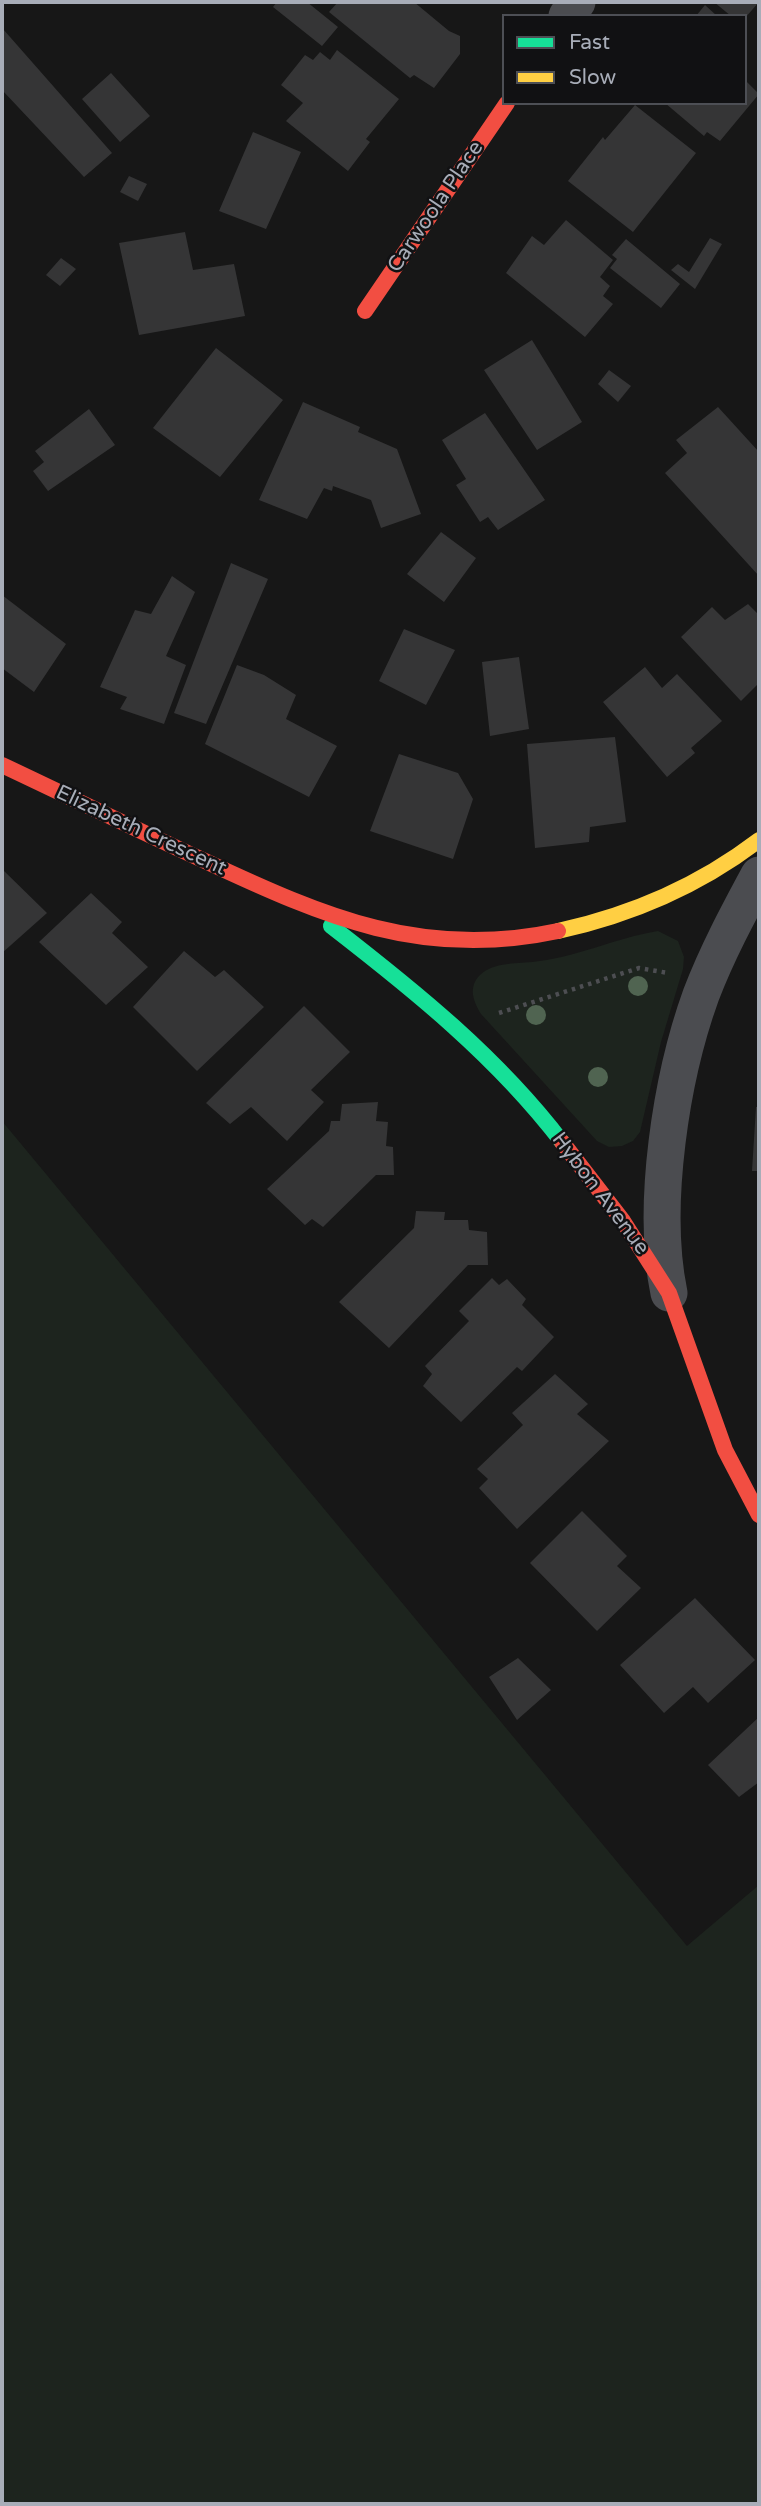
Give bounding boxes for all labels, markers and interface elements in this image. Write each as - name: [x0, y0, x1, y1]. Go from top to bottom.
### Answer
- legend: [502, 14, 747, 105]
- text: Fast: [569, 30, 610, 55]
- text: Slow: [569, 65, 616, 90]
- street label: Carwoola Place: [383, 137, 489, 277]
- street label: Elizabeth Crescent: [52, 780, 230, 882]
- street label: Hybon Avenue: [546, 1128, 654, 1260]

